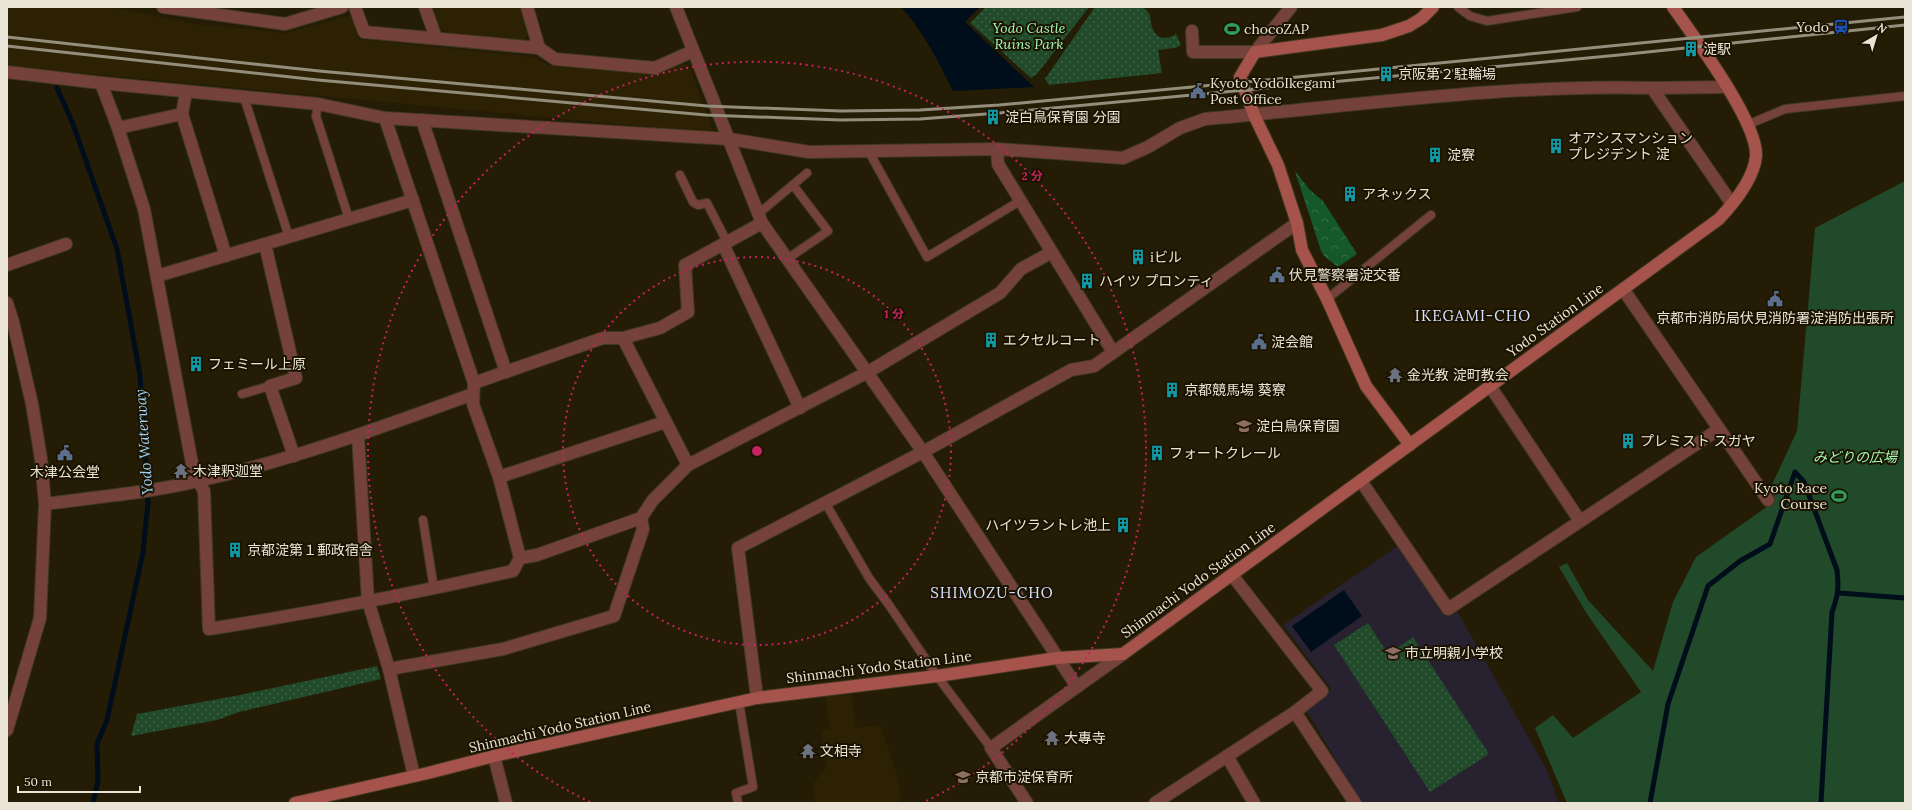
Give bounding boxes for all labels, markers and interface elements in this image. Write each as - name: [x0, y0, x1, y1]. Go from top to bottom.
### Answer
- north arrow: [1856, 16, 1896, 56]
- place label: Yodo: [1795, 18, 1829, 36]
- station icon: Yodo: [1832, 18, 1850, 36]
- park label: Yodo Castle Ruins Park: [993, 19, 1066, 53]
- sports icon: chocoZAP: [1223, 20, 1241, 38]
- place label: chocoZAP: [1244, 20, 1310, 38]
- text: N: [1874, 20, 1890, 37]
- building icon: 淀駅: [1682, 40, 1700, 58]
- place label: 淀駅: [1703, 40, 1731, 58]
- building icon: 京阪第２駐輪場: [1377, 65, 1395, 83]
- place label: 京阪第２駐輪場: [1398, 65, 1496, 83]
- place label: Kyoto YodoIkegami Post Office: [1210, 74, 1335, 108]
- public building icon: Kyoto YodoIkegami Post Office: [1189, 82, 1207, 100]
- building icon: 淀白鳥保育園 分園: [984, 108, 1002, 126]
- place label: 淀白鳥保育園 分園: [1005, 108, 1121, 126]
- place label: オアシスマンション プレジデント 淀: [1568, 129, 1693, 163]
- building icon: オアシスマンション プレジデント 淀: [1547, 137, 1565, 155]
- building icon: 淀寮: [1426, 146, 1444, 164]
- place label: 淀寮: [1447, 146, 1475, 164]
- text: 2 分: [1021, 168, 1043, 183]
- building icon: アネックス: [1341, 185, 1359, 203]
- place label: アネックス: [1362, 185, 1432, 203]
- building icon: iビル: [1129, 248, 1147, 266]
- place label: iビル: [1150, 248, 1182, 266]
- public building icon: 伏見警察署淀交番: [1268, 266, 1286, 284]
- place label: 伏見警察署淀交番: [1289, 266, 1401, 284]
- building icon: ハイツ プロンティ: [1078, 272, 1096, 290]
- place label: ハイツ プロンティ: [1099, 272, 1214, 290]
- street label: Yodo Station Line: [1503, 279, 1607, 362]
- public building icon: 京都市消防局伏見消防署淀消防出張所: [1766, 290, 1784, 308]
- text: 1 分: [884, 306, 904, 321]
- district label: IKEGAMI-CHO: [1415, 306, 1531, 325]
- place label: 京都市消防局伏見消防署淀消防出張所: [1656, 309, 1894, 327]
- building icon: エクセルコート: [982, 331, 1000, 349]
- place label: エクセルコート: [1003, 331, 1101, 349]
- public building icon: 淀会館: [1250, 333, 1268, 351]
- place label: 淀会館: [1271, 333, 1313, 351]
- building icon: フェミール上原: [187, 355, 205, 373]
- place label: フェミール上原: [208, 355, 306, 373]
- temple icon: 金光教 淀町教会: [1386, 366, 1404, 384]
- place label: 金光教 淀町教会: [1407, 366, 1509, 384]
- building icon: 京都競馬場 葵寮: [1163, 381, 1181, 399]
- place label: 京都競馬場 葵寮: [1184, 381, 1286, 399]
- water label: Yodo Waterway: [130, 389, 157, 495]
- school or university icon: 淀白鳥保育園: [1235, 417, 1253, 435]
- place label: 淀白鳥保育園: [1256, 417, 1340, 435]
- building icon: プレミスト スガヤ: [1619, 432, 1637, 450]
- place label: プレミスト スガヤ: [1640, 432, 1756, 450]
- public building icon: 木津公会堂: [56, 444, 74, 462]
- centre of rings: [750, 444, 764, 458]
- building icon: フォートクレール: [1148, 444, 1166, 462]
- place label: フォートクレール: [1169, 444, 1281, 462]
- park label: みどりの広場: [1813, 448, 1899, 466]
- temple icon: 木津釈迦堂: [172, 462, 190, 480]
- place label: 木津釈迦堂: [193, 462, 263, 480]
- place label: 木津公会堂: [30, 463, 100, 481]
- place label: Kyoto Race Course: [1754, 479, 1827, 513]
- sports icon: Kyoto Race Course: [1830, 487, 1848, 505]
- place label: ハイツラントレ池上: [985, 516, 1111, 534]
- building icon: ハイツラントレ池上: [1114, 516, 1132, 534]
- street label: Shinmachi Yodo Station Line: [1117, 518, 1279, 642]
- building icon: 京都淀第１郵政宿舎: [226, 541, 244, 559]
- place label: 京都淀第１郵政宿舎: [247, 541, 373, 559]
- district label: SHIMOZU-CHO: [930, 583, 1054, 602]
- school or university icon: 市立明親小学校: [1384, 644, 1402, 662]
- place label: 市立明親小学校: [1405, 644, 1503, 662]
- street label: Shinmachi Yodo Station Line: [785, 647, 973, 687]
- street label: Shinmachi Yodo Station Line: [467, 697, 653, 757]
- temple icon: 大專寺: [1043, 729, 1061, 747]
- place label: 大專寺: [1064, 729, 1106, 747]
- temple icon: 文相寺: [799, 742, 817, 760]
- place label: 文相寺: [820, 742, 862, 760]
- scale bar: [18, 768, 140, 794]
- school or university icon: 京都市淀保育所: [954, 768, 972, 786]
- place label: 京都市淀保育所: [975, 768, 1073, 786]
- text: 50 m: [24, 774, 52, 789]

